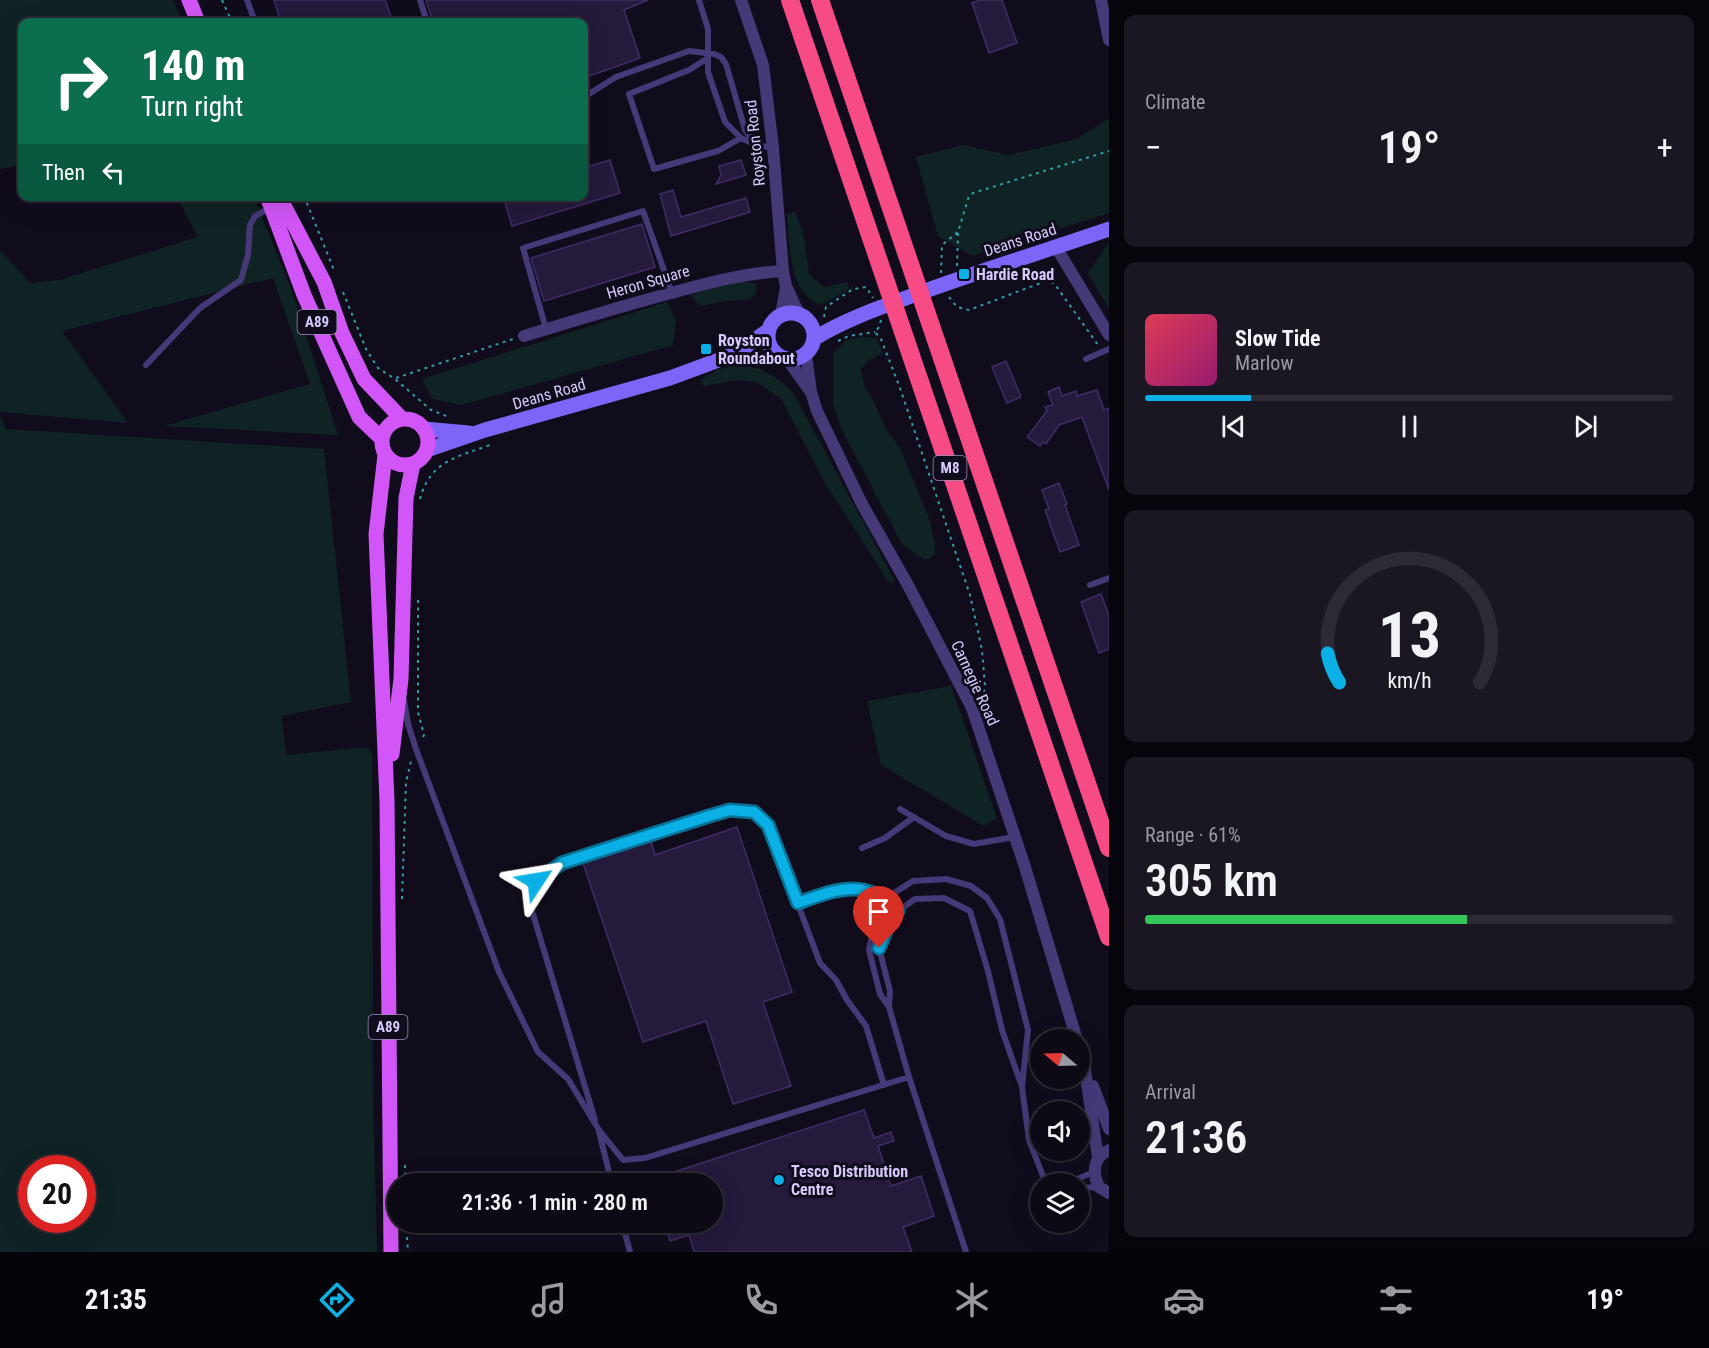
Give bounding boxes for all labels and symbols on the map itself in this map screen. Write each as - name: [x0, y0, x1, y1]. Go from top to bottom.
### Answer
- street label: Royston Road: [741, 99, 769, 187]
- street label: Deans Road: [981, 219, 1059, 261]
- street label: Heron Square: [604, 261, 692, 303]
- place label: Hardie Road: [976, 265, 1054, 284]
- marker: Hardie Road: [957, 267, 971, 281]
- road number: A89: [298, 310, 336, 334]
- place label: Royston Roundabout: [718, 331, 795, 368]
- marker: Royston Roundabout: [699, 342, 713, 356]
- street label: Deans Road: [510, 375, 588, 413]
- road number: M8: [934, 456, 966, 480]
- street label: Carnegie Road: [947, 637, 1003, 729]
- position arrow: [504, 849, 568, 913]
- pin: [853, 886, 904, 948]
- road number: A89: [368, 1015, 408, 1039]
- north arrow: [1030, 1029, 1090, 1089]
- speed limit sign: 20: [18, 1155, 96, 1233]
- place label: Tesco Distribution Centre: [791, 1162, 908, 1199]
- marker: Tesco Distribution Centre: [772, 1173, 786, 1187]

